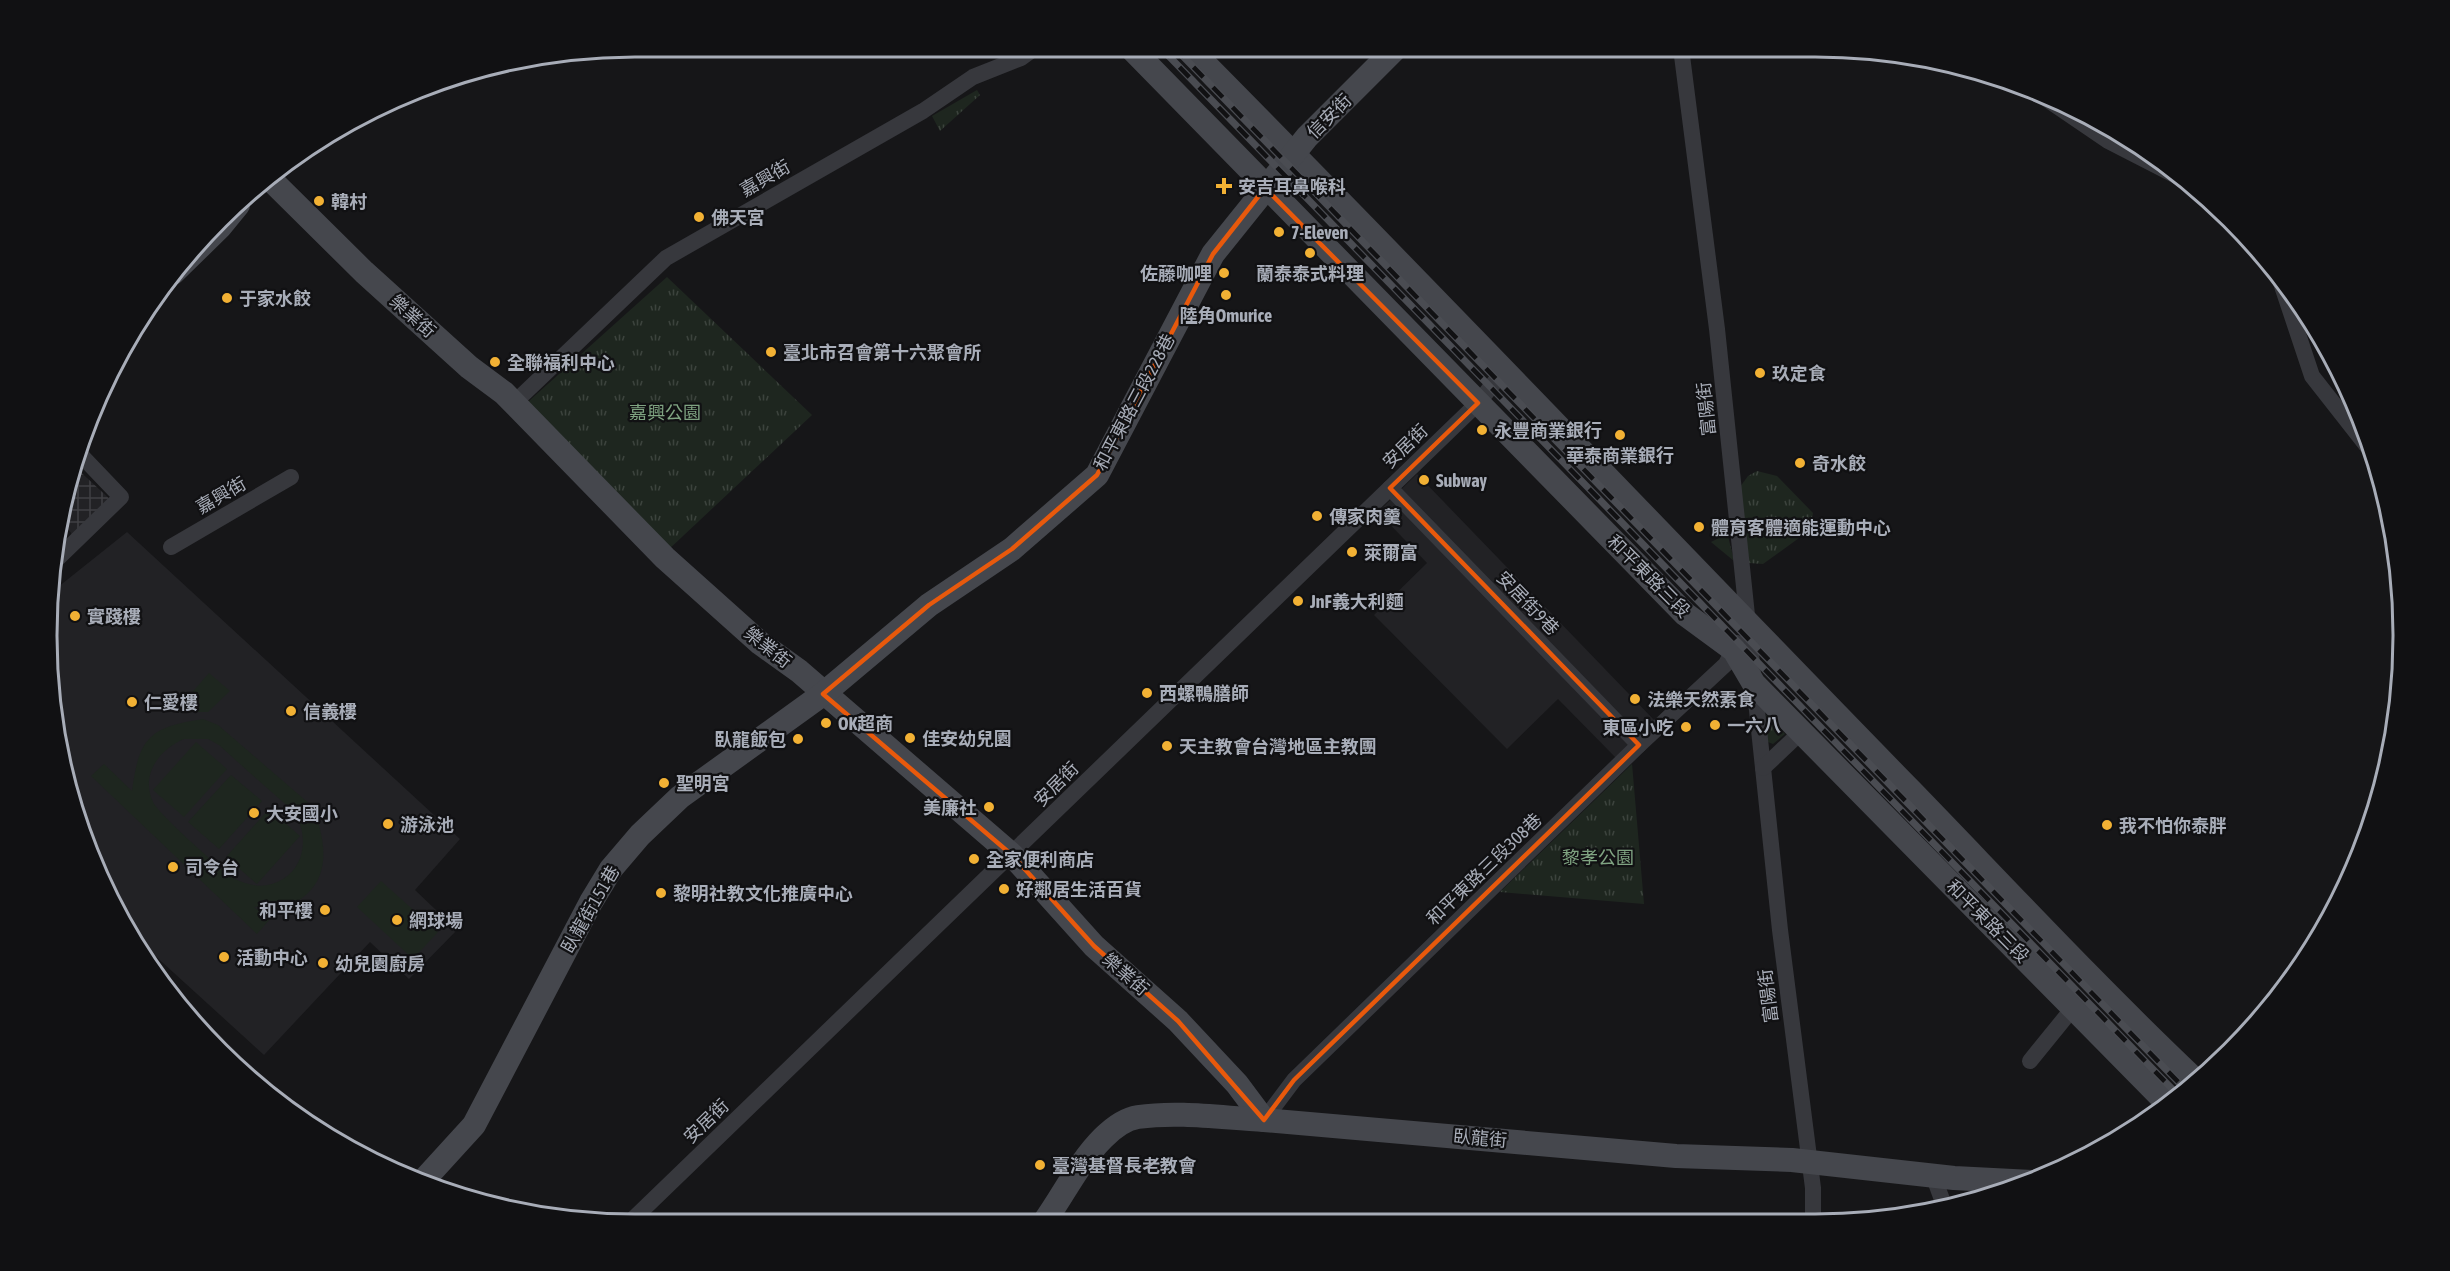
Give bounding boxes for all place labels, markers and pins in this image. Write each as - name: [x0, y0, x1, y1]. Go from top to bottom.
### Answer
- place label: 安吉耳鼻喉科: [1238, 176, 1346, 197]
- marker: 安吉耳鼻喉科: [1215, 177, 1233, 195]
- place label: 韓村: [331, 191, 367, 212]
- marker: 韓村: [312, 194, 326, 208]
- place label: 佛天宮: [711, 207, 765, 228]
- marker: 佛天宮: [692, 210, 706, 224]
- place label: 7-Eleven: [1291, 222, 1349, 243]
- marker: 7-Eleven: [1272, 225, 1286, 239]
- marker: 蘭泰泰式料理: [1303, 246, 1317, 260]
- place label: 佐藤咖哩: [1140, 263, 1212, 284]
- place label: 蘭泰泰式料理: [1256, 263, 1364, 284]
- marker: 佐藤咖哩: [1217, 266, 1231, 280]
- place label: 于家水餃: [239, 288, 311, 309]
- marker: 陸角Omurice: [1219, 288, 1233, 302]
- marker: 于家水餃: [220, 291, 234, 305]
- place label: 陸角Omurice: [1180, 305, 1272, 326]
- place label: 臺北市召會第十六聚會所: [783, 342, 981, 363]
- marker: 臺北市召會第十六聚會所: [764, 345, 778, 359]
- place label: 全聯福利中心: [507, 352, 615, 373]
- marker: 全聯福利中心: [488, 355, 502, 369]
- place label: 玖定食: [1772, 363, 1826, 384]
- marker: 玖定食: [1753, 366, 1767, 380]
- place label: 永豐商業銀行: [1494, 420, 1602, 441]
- marker: 永豐商業銀行: [1475, 423, 1489, 437]
- marker: 華泰商業銀行: [1613, 428, 1627, 442]
- place label: 華泰商業銀行: [1566, 445, 1674, 466]
- place label: 奇水餃: [1812, 453, 1866, 474]
- marker: 奇水餃: [1793, 456, 1807, 470]
- place label: Subway: [1436, 470, 1488, 491]
- marker: Subway: [1417, 473, 1431, 487]
- place label: 傳家肉羹: [1329, 506, 1401, 527]
- marker: 傳家肉羹: [1310, 509, 1324, 523]
- place label: 體育客體適能運動中心: [1711, 517, 1891, 538]
- marker: 體育客體適能運動中心: [1692, 520, 1706, 534]
- place label: 萊爾富: [1364, 542, 1418, 563]
- marker: 萊爾富: [1345, 545, 1359, 559]
- place label: JnF義大利麵: [1309, 591, 1404, 612]
- marker: JnF義大利麵: [1291, 594, 1305, 608]
- place label: 實踐樓: [87, 606, 141, 627]
- marker: 實踐樓: [68, 609, 82, 623]
- place label: 西螺鴨膳師: [1159, 683, 1249, 704]
- marker: 西螺鴨膳師: [1140, 686, 1154, 700]
- place label: 法樂天然素食: [1647, 689, 1755, 710]
- place label: 仁愛樓: [144, 692, 198, 713]
- marker: 法樂天然素食: [1628, 692, 1642, 706]
- marker: 仁愛樓: [125, 695, 139, 709]
- place label: 信義樓: [303, 701, 357, 722]
- marker: 信義樓: [284, 704, 298, 718]
- place label: OK超商: [838, 713, 893, 734]
- place label: 一六八: [1727, 715, 1781, 736]
- marker: OK超商: [819, 716, 833, 730]
- place label: 東區小吃: [1602, 717, 1674, 738]
- marker: 一六八: [1708, 718, 1722, 732]
- marker: 東區小吃: [1679, 720, 1693, 734]
- place label: 佳安幼兒園: [922, 728, 1012, 749]
- place label: 臥龍飯包: [714, 729, 786, 750]
- marker: 佳安幼兒園: [903, 731, 917, 745]
- marker: 臥龍飯包: [791, 732, 805, 746]
- place label: 天主教會台灣地區主教團: [1179, 736, 1377, 757]
- marker: 天主教會台灣地區主教團: [1160, 739, 1174, 753]
- place label: 聖明宮: [676, 773, 730, 794]
- marker: 聖明宮: [657, 776, 671, 790]
- place label: 美廉社: [923, 797, 977, 818]
- marker: 美廉社: [982, 800, 996, 814]
- place label: 大安國小: [266, 803, 338, 824]
- marker: 大安國小: [247, 806, 261, 820]
- place label: 游泳池: [400, 814, 454, 835]
- place label: 我不怕你泰胖: [2119, 815, 2227, 836]
- marker: 游泳池: [381, 817, 395, 831]
- marker: 我不怕你泰胖: [2100, 818, 2114, 832]
- place label: 全家便利商店: [986, 849, 1094, 870]
- marker: 全家便利商店: [967, 852, 981, 866]
- place label: 司令台: [185, 857, 239, 878]
- marker: 司令台: [166, 860, 180, 874]
- place label: 好鄰居生活百貨: [1016, 879, 1142, 900]
- marker: 好鄰居生活百貨: [997, 882, 1011, 896]
- place label: 黎明社教文化推廣中心: [673, 883, 853, 904]
- marker: 黎明社教文化推廣中心: [654, 886, 668, 900]
- place label: 和平樓: [259, 900, 313, 921]
- marker: 和平樓: [318, 903, 332, 917]
- place label: 網球場: [409, 910, 463, 931]
- marker: 網球場: [390, 913, 404, 927]
- place label: 活動中心: [236, 947, 308, 968]
- marker: 活動中心: [217, 950, 231, 964]
- place label: 幼兒園廚房: [335, 953, 425, 974]
- marker: 幼兒園廚房: [316, 956, 330, 970]
- place label: 臺灣基督長老教會: [1052, 1155, 1197, 1176]
- marker: 臺灣基督長老教會: [1033, 1158, 1047, 1172]

